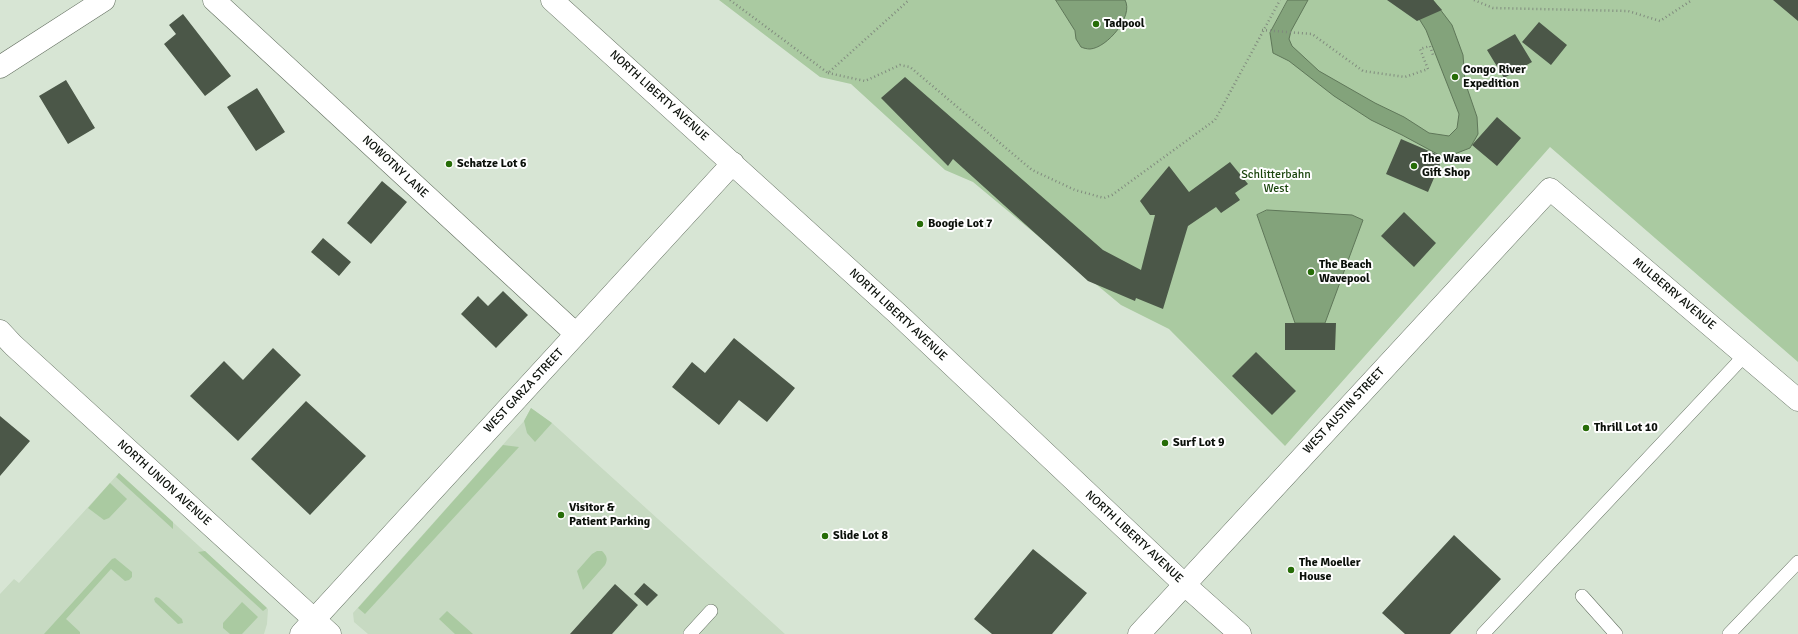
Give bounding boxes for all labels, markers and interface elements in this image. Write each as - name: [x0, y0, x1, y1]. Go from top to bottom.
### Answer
- place label: Tadpool: [1104, 17, 1145, 31]
- marker: Tadpool: [1091, 19, 1101, 29]
- street label: NORTH LIBERTY AVENUE: [606, 48, 712, 144]
- place label: Congo River Expedition: [1463, 63, 1526, 91]
- marker: Congo River Expedition: [1450, 72, 1460, 82]
- street label: NOWOTNY LANE: [359, 133, 431, 201]
- place label: The Wave Gift Shop: [1422, 152, 1471, 180]
- place label: Schatze Lot 6: [457, 157, 527, 171]
- marker: Schatze Lot 6: [444, 159, 454, 169]
- marker: The Wave Gift Shop: [1409, 161, 1419, 171]
- park label: Schlitterbahn West: [1241, 168, 1311, 196]
- place label: Boogie Lot 7: [928, 217, 993, 231]
- marker: Boogie Lot 7: [915, 219, 925, 229]
- street label: MULBERRY AVENUE: [1630, 255, 1718, 333]
- place label: The Beach Wavepool: [1319, 258, 1372, 286]
- street label: NORTH LIBERTY AVENUE: [846, 266, 950, 364]
- marker: The Beach Wavepool: [1306, 267, 1316, 277]
- street label: WEST GARZA STREET: [481, 346, 567, 436]
- street label: WEST AUSTIN STREET: [1300, 365, 1388, 457]
- place label: Thrill Lot 10: [1594, 421, 1658, 435]
- marker: Thrill Lot 10: [1581, 423, 1591, 433]
- place label: Surf Lot 9: [1173, 436, 1225, 450]
- street label: NORTH UNION AVENUE: [114, 437, 214, 529]
- marker: Surf Lot 9: [1160, 438, 1170, 448]
- street label: NORTH LIBERTY AVENUE: [1082, 488, 1186, 586]
- place label: Visitor & Patient Parking: [569, 501, 650, 529]
- marker: Visitor & Patient Parking: [556, 510, 566, 520]
- place label: Slide Lot 8: [833, 529, 888, 543]
- marker: Slide Lot 8: [820, 531, 830, 541]
- place label: The Moeller House: [1299, 556, 1360, 584]
- marker: The Moeller House: [1286, 565, 1296, 575]

